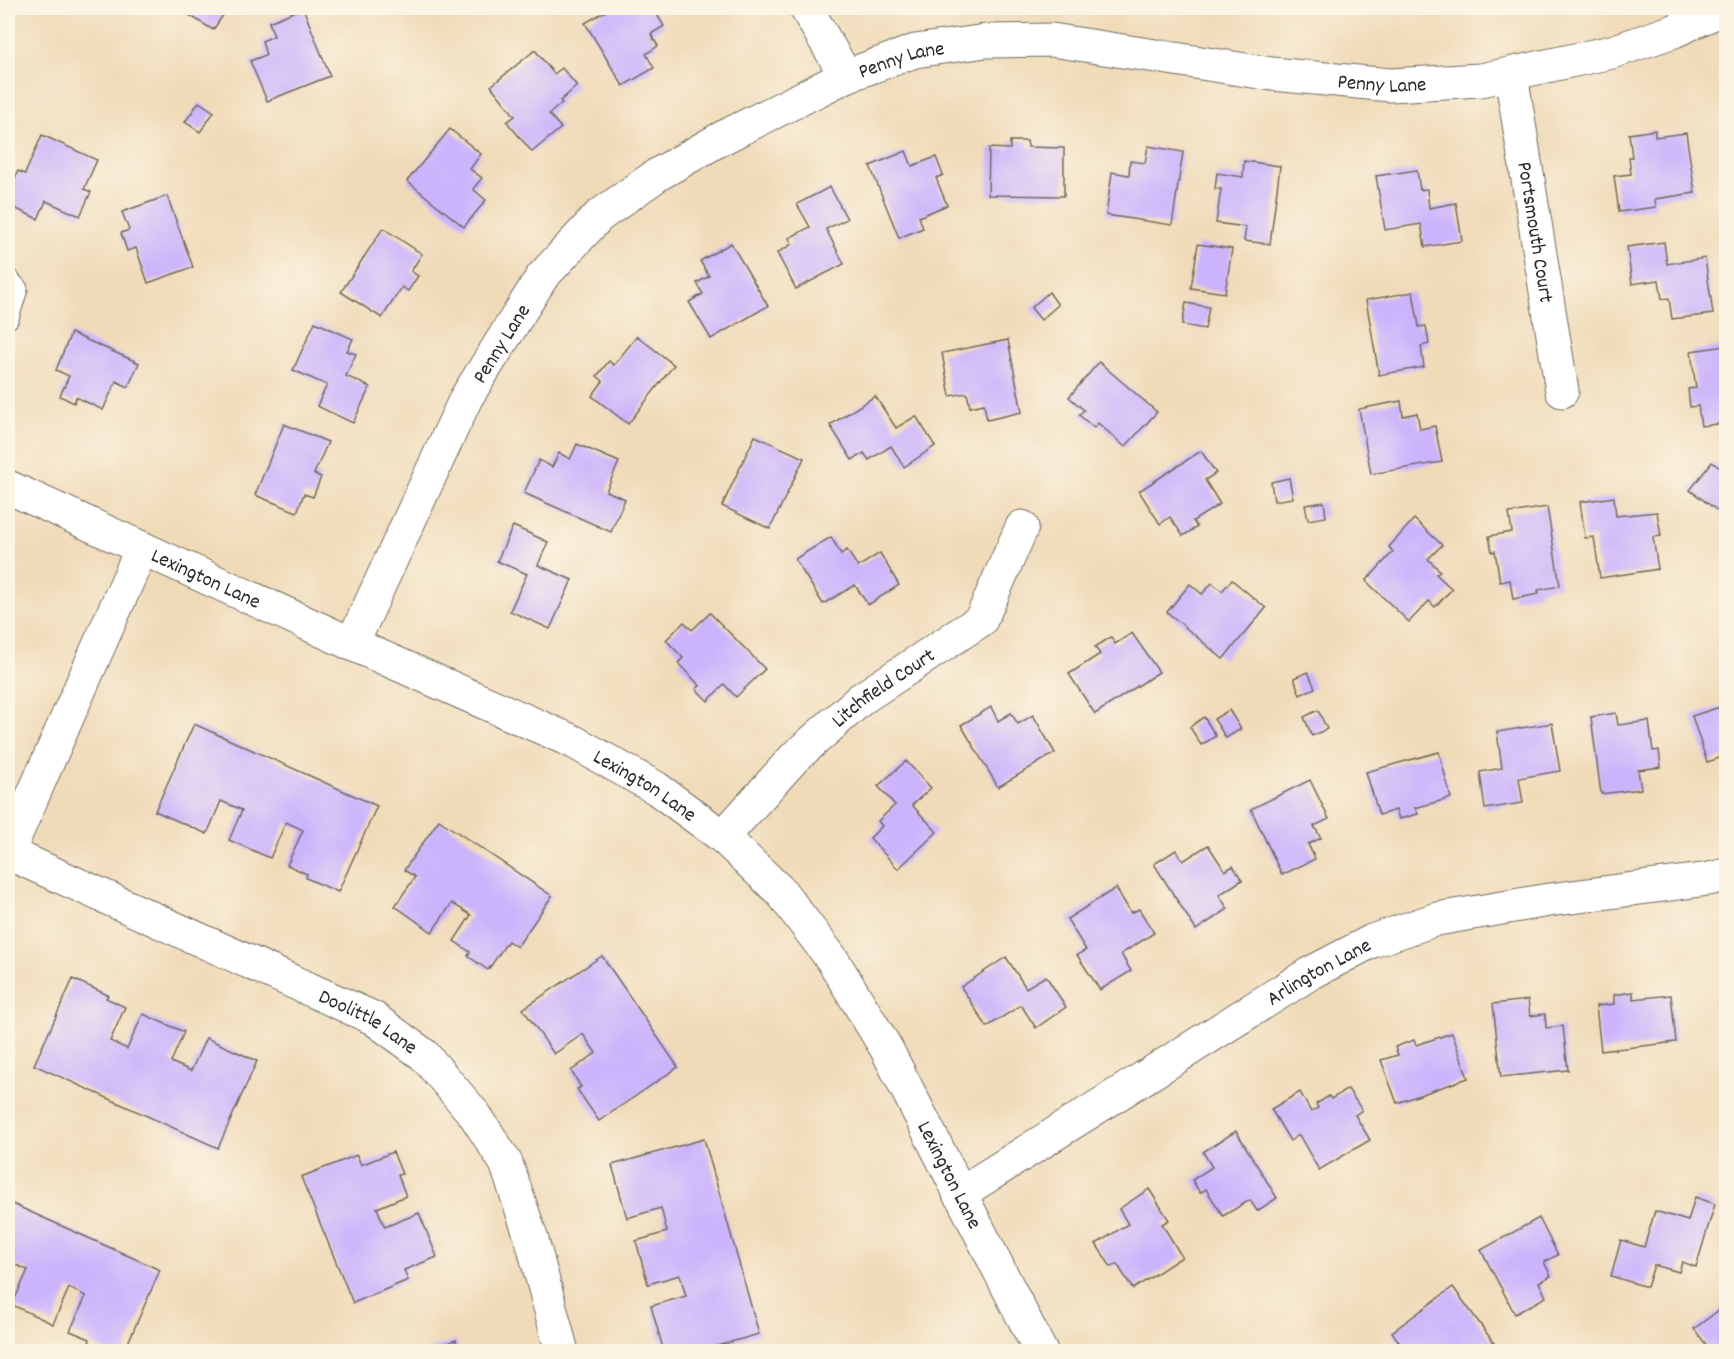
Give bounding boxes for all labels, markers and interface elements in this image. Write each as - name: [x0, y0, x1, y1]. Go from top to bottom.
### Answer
- street label: Penny Lane: [855, 35, 946, 88]
- street label: Penny Lane: [1336, 68, 1427, 103]
- street label: Portsmouth Court: [1507, 160, 1560, 306]
- street label: Penny Lane: [467, 299, 539, 390]
- street label: Lexington Lane: [145, 542, 265, 618]
- street label: Litchfield Court: [826, 642, 942, 736]
- street label: Lexington Lane: [587, 744, 702, 831]
- street label: Arlington Lane: [1262, 932, 1377, 1015]
- street label: Doolittle Lane: [313, 983, 423, 1063]
- street label: Lexington Lane: [908, 1117, 988, 1235]

